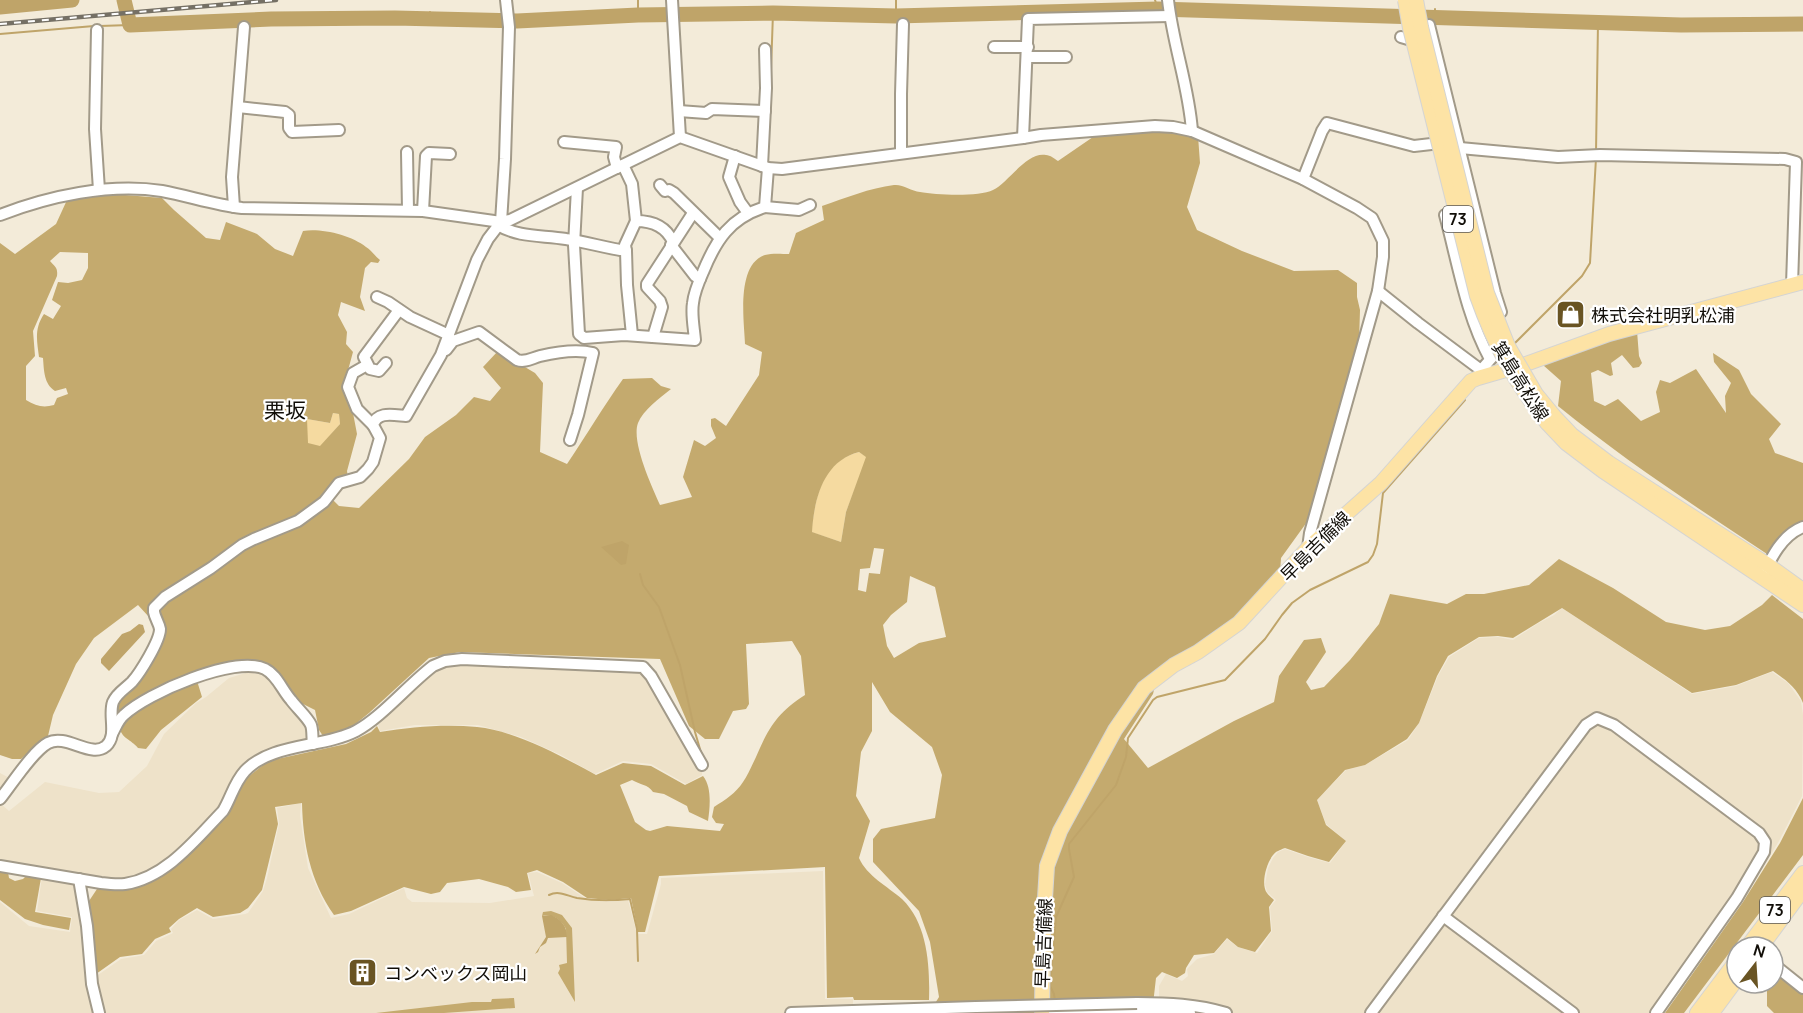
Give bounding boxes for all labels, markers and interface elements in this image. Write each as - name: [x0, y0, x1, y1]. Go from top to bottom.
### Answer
- road number: 73: [1443, 206, 1473, 232]
- shop icon: 株式会社明乳松浦: [1554, 299, 1586, 331]
- place label: 株式会社明乳松浦: [1591, 303, 1735, 327]
- street label: 箕島高松線: [1487, 336, 1555, 426]
- district label: 栗坂: [264, 396, 306, 424]
- street label: 早島吉備線: [1275, 506, 1355, 586]
- road number: 73: [1760, 897, 1790, 923]
- street label: 早島吉備線: [1029, 898, 1057, 988]
- north arrow: [1725, 935, 1785, 995]
- text: N: [1751, 938, 1768, 963]
- building icon: コンベックス岡山: [347, 957, 379, 989]
- place label: コンベックス岡山: [384, 961, 527, 985]

